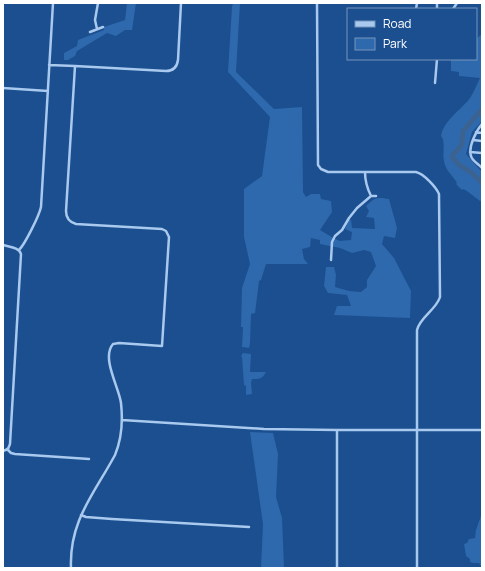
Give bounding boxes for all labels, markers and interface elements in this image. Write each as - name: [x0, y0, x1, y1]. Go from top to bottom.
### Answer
- legend: [347, 8, 477, 60]
- text: Road: [383, 15, 411, 32]
- text: Park: [383, 35, 408, 52]

